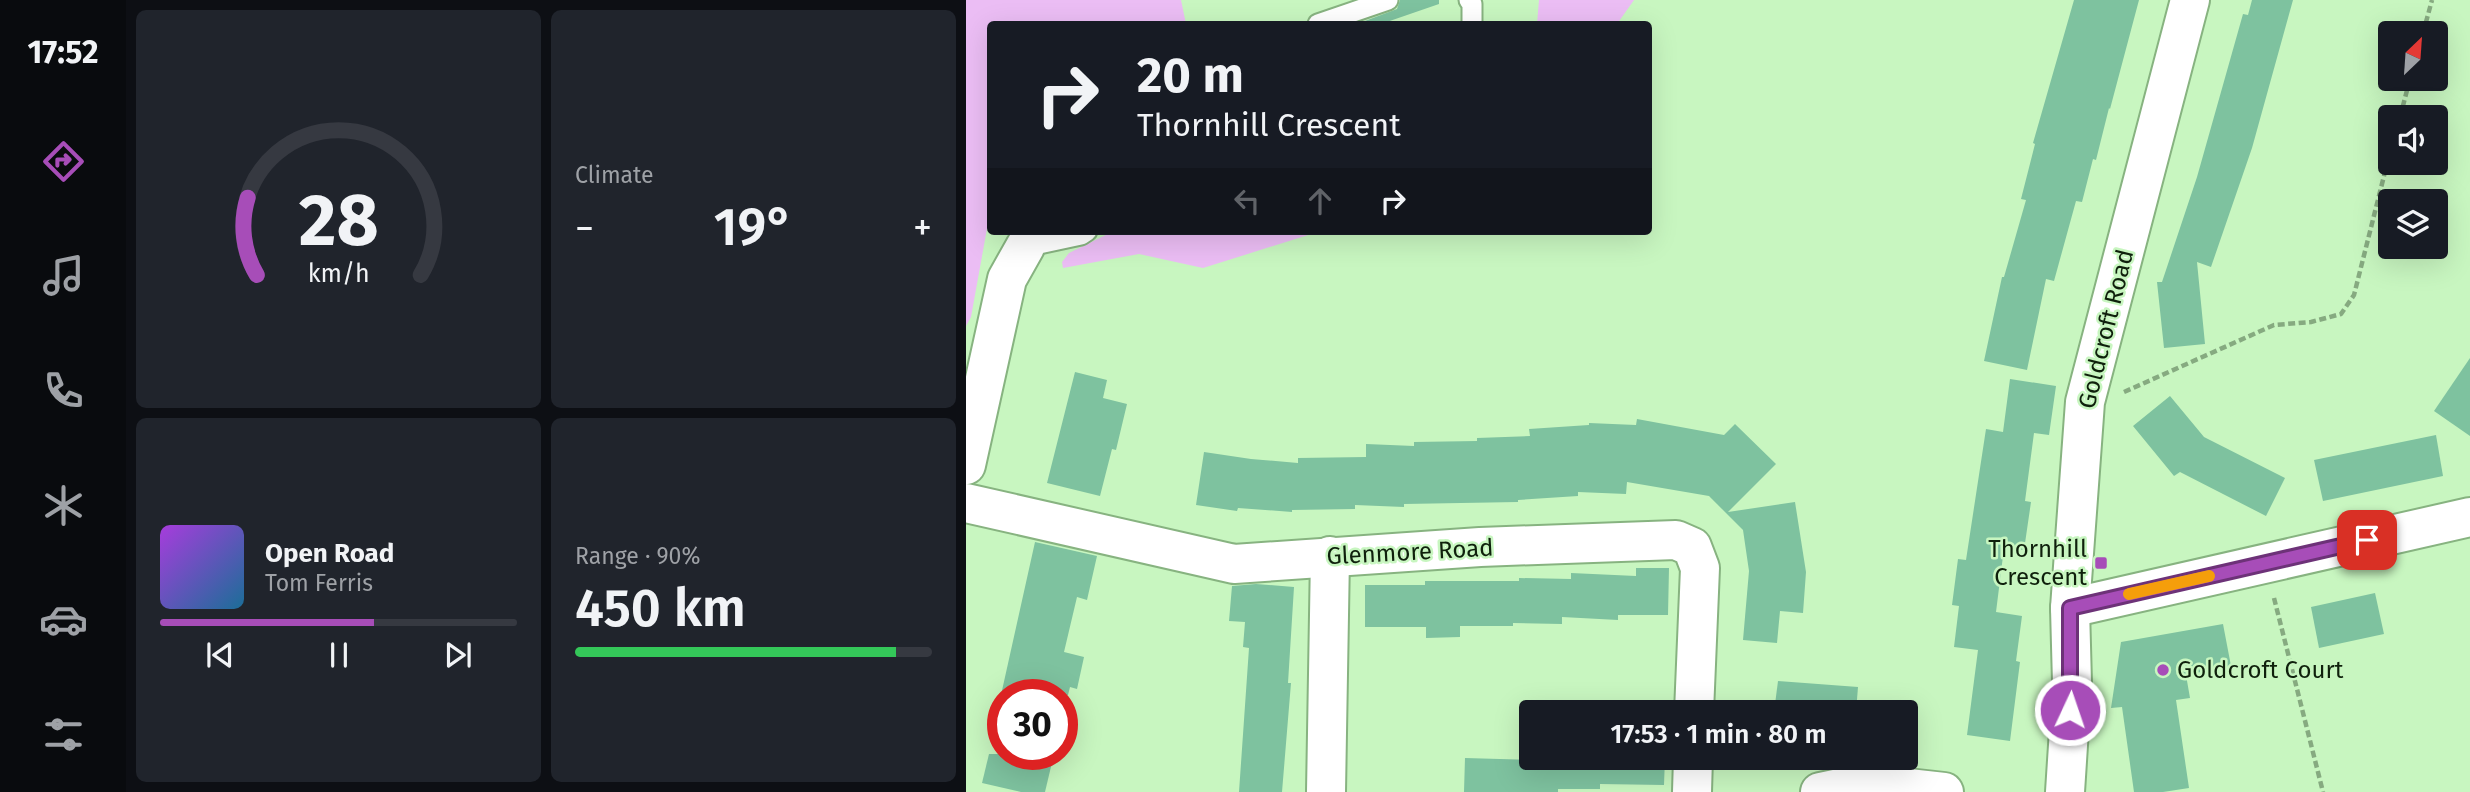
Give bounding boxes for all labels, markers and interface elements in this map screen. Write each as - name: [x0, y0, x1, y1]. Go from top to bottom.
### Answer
- north arrow: [2378, 21, 2448, 91]
- map controls: [2378, 21, 2448, 259]
- text: 17:52: [27, 33, 99, 71]
- text: 20 m: [1137, 46, 1244, 105]
- icon: right: [1022, 49, 1113, 140]
- button: sound: [2378, 105, 2448, 175]
- text: Thornhill Crescent: [1137, 106, 1401, 144]
- icon: directions: [39, 137, 88, 186]
- text: Climate: [575, 161, 654, 189]
- text: 28: [299, 177, 378, 264]
- icon: left: [1228, 182, 1266, 220]
- icon: ahead: [1301, 182, 1339, 220]
- icon: right: [1374, 182, 1412, 220]
- button: layers: [2378, 189, 2448, 259]
- text: 19°: [714, 196, 793, 259]
- text: −: [575, 205, 594, 251]
- text: +: [913, 205, 932, 251]
- street label: Goldcroft Road: [2073, 247, 2139, 411]
- icon: music: [39, 251, 88, 300]
- text: km/h: [308, 259, 369, 289]
- icon: phone: [39, 366, 88, 415]
- icon: climate: [39, 481, 88, 530]
- pin: [2337, 510, 2397, 570]
- icon: arrive: [2348, 521, 2386, 559]
- street label: Glenmore Road: [1326, 534, 1494, 570]
- place label: Thornhill Crescent: [1988, 535, 2087, 591]
- text: Open Road: [265, 538, 394, 569]
- text: Range · 90%: [575, 542, 700, 570]
- marker: Thornhill Crescent: [2093, 555, 2109, 571]
- text: Tom Ferris: [265, 569, 373, 597]
- text: 450 km: [575, 577, 746, 640]
- icon: car: [39, 595, 88, 644]
- icon: previous: [201, 636, 239, 674]
- icon: pause: [320, 636, 358, 674]
- icon: next: [439, 636, 477, 674]
- place label: Goldcroft Court: [2177, 656, 2344, 684]
- marker: Goldcroft Court: [2155, 662, 2171, 678]
- position arrow: [2033, 673, 2107, 747]
- speed limit sign: 30: [987, 679, 1078, 770]
- icon: filters: [39, 710, 88, 759]
- text: 17:53 · 1 min · 80 m: [1610, 719, 1827, 750]

